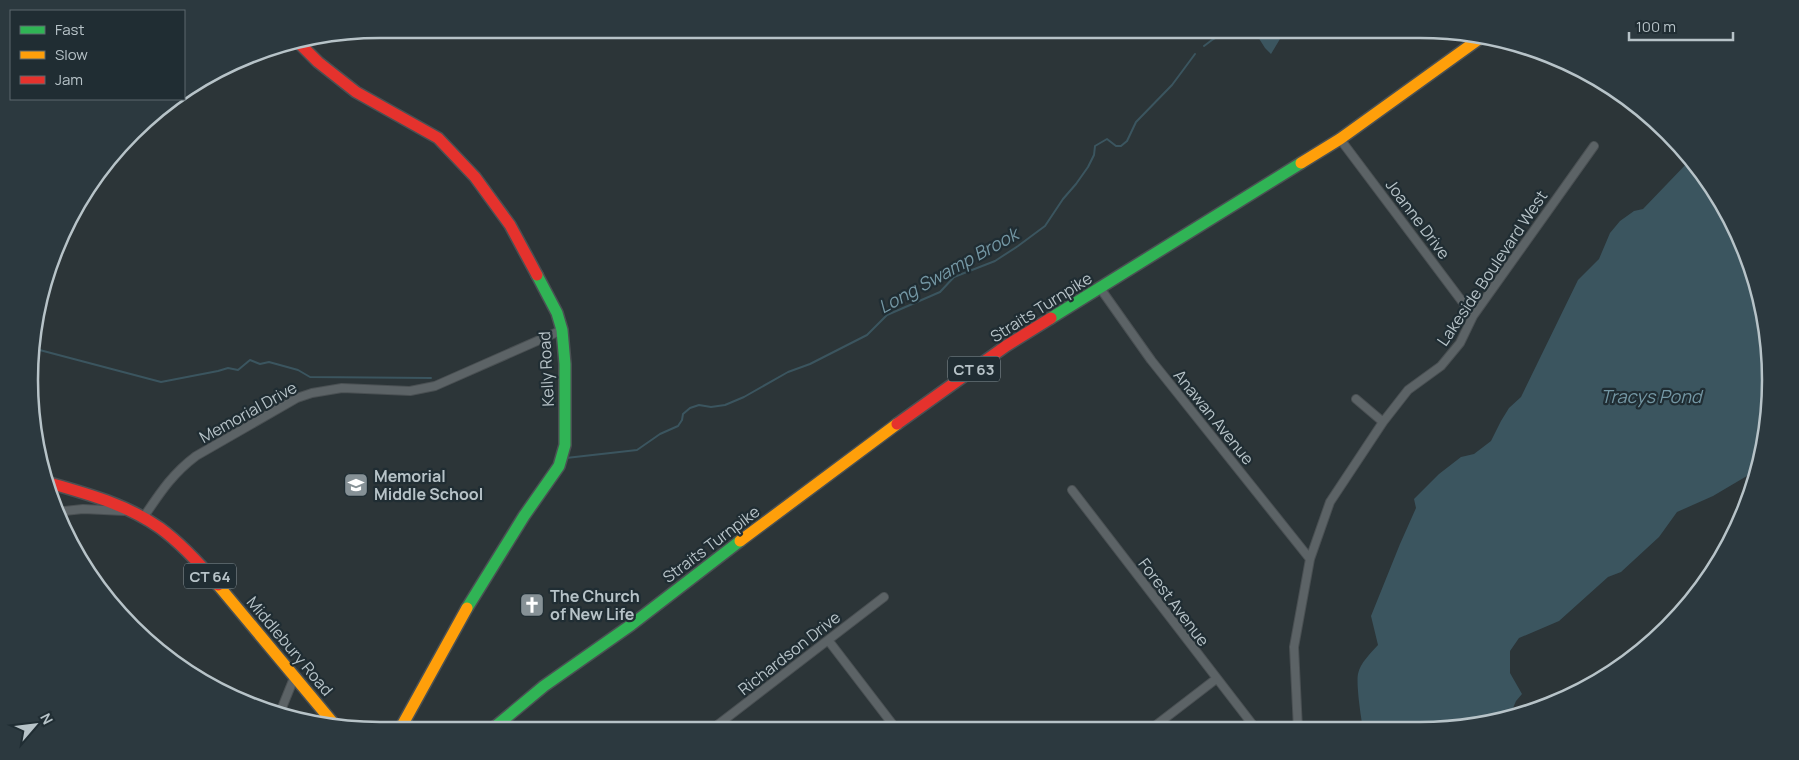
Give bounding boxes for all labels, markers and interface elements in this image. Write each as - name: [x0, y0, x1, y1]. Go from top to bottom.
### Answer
- legend: [10, 10, 185, 100]
- scale bar: [1629, 10, 1733, 42]
- text: 100 m: [1636, 16, 1676, 37]
- text: Fast: [55, 19, 84, 40]
- text: Slow: [55, 44, 88, 65]
- text: Jam: [55, 69, 83, 90]
- street label: Joanne Drive: [1381, 175, 1455, 263]
- street label: Lakeside Boulevard West: [1432, 186, 1552, 350]
- water label: Long Swamp Brook: [874, 220, 1025, 318]
- street label: Straits Turnpike: [986, 267, 1096, 347]
- street label: Kelly Road: [533, 331, 559, 407]
- road number: CT 63: [948, 356, 1000, 382]
- street label: Anawan Avenue: [1169, 365, 1259, 469]
- street label: Memorial Drive: [195, 376, 301, 448]
- water label: Tracys Pond: [1601, 384, 1704, 408]
- place label: Memorial Middle School: [374, 465, 483, 505]
- school or university icon: Memorial Middle School: [343, 472, 369, 498]
- street label: Straits Turnpike: [658, 500, 764, 588]
- street label: Forest Avenue: [1134, 553, 1214, 651]
- road number: CT 64: [184, 564, 236, 588]
- place label: The Church of New Life: [550, 585, 640, 625]
- street label: Middlebury Road: [242, 592, 338, 700]
- church icon: The Church of New Life: [519, 592, 545, 618]
- street label: Richardson Drive: [733, 606, 845, 700]
- north arrow: [10, 700, 60, 750]
- text: N: [36, 710, 58, 728]

